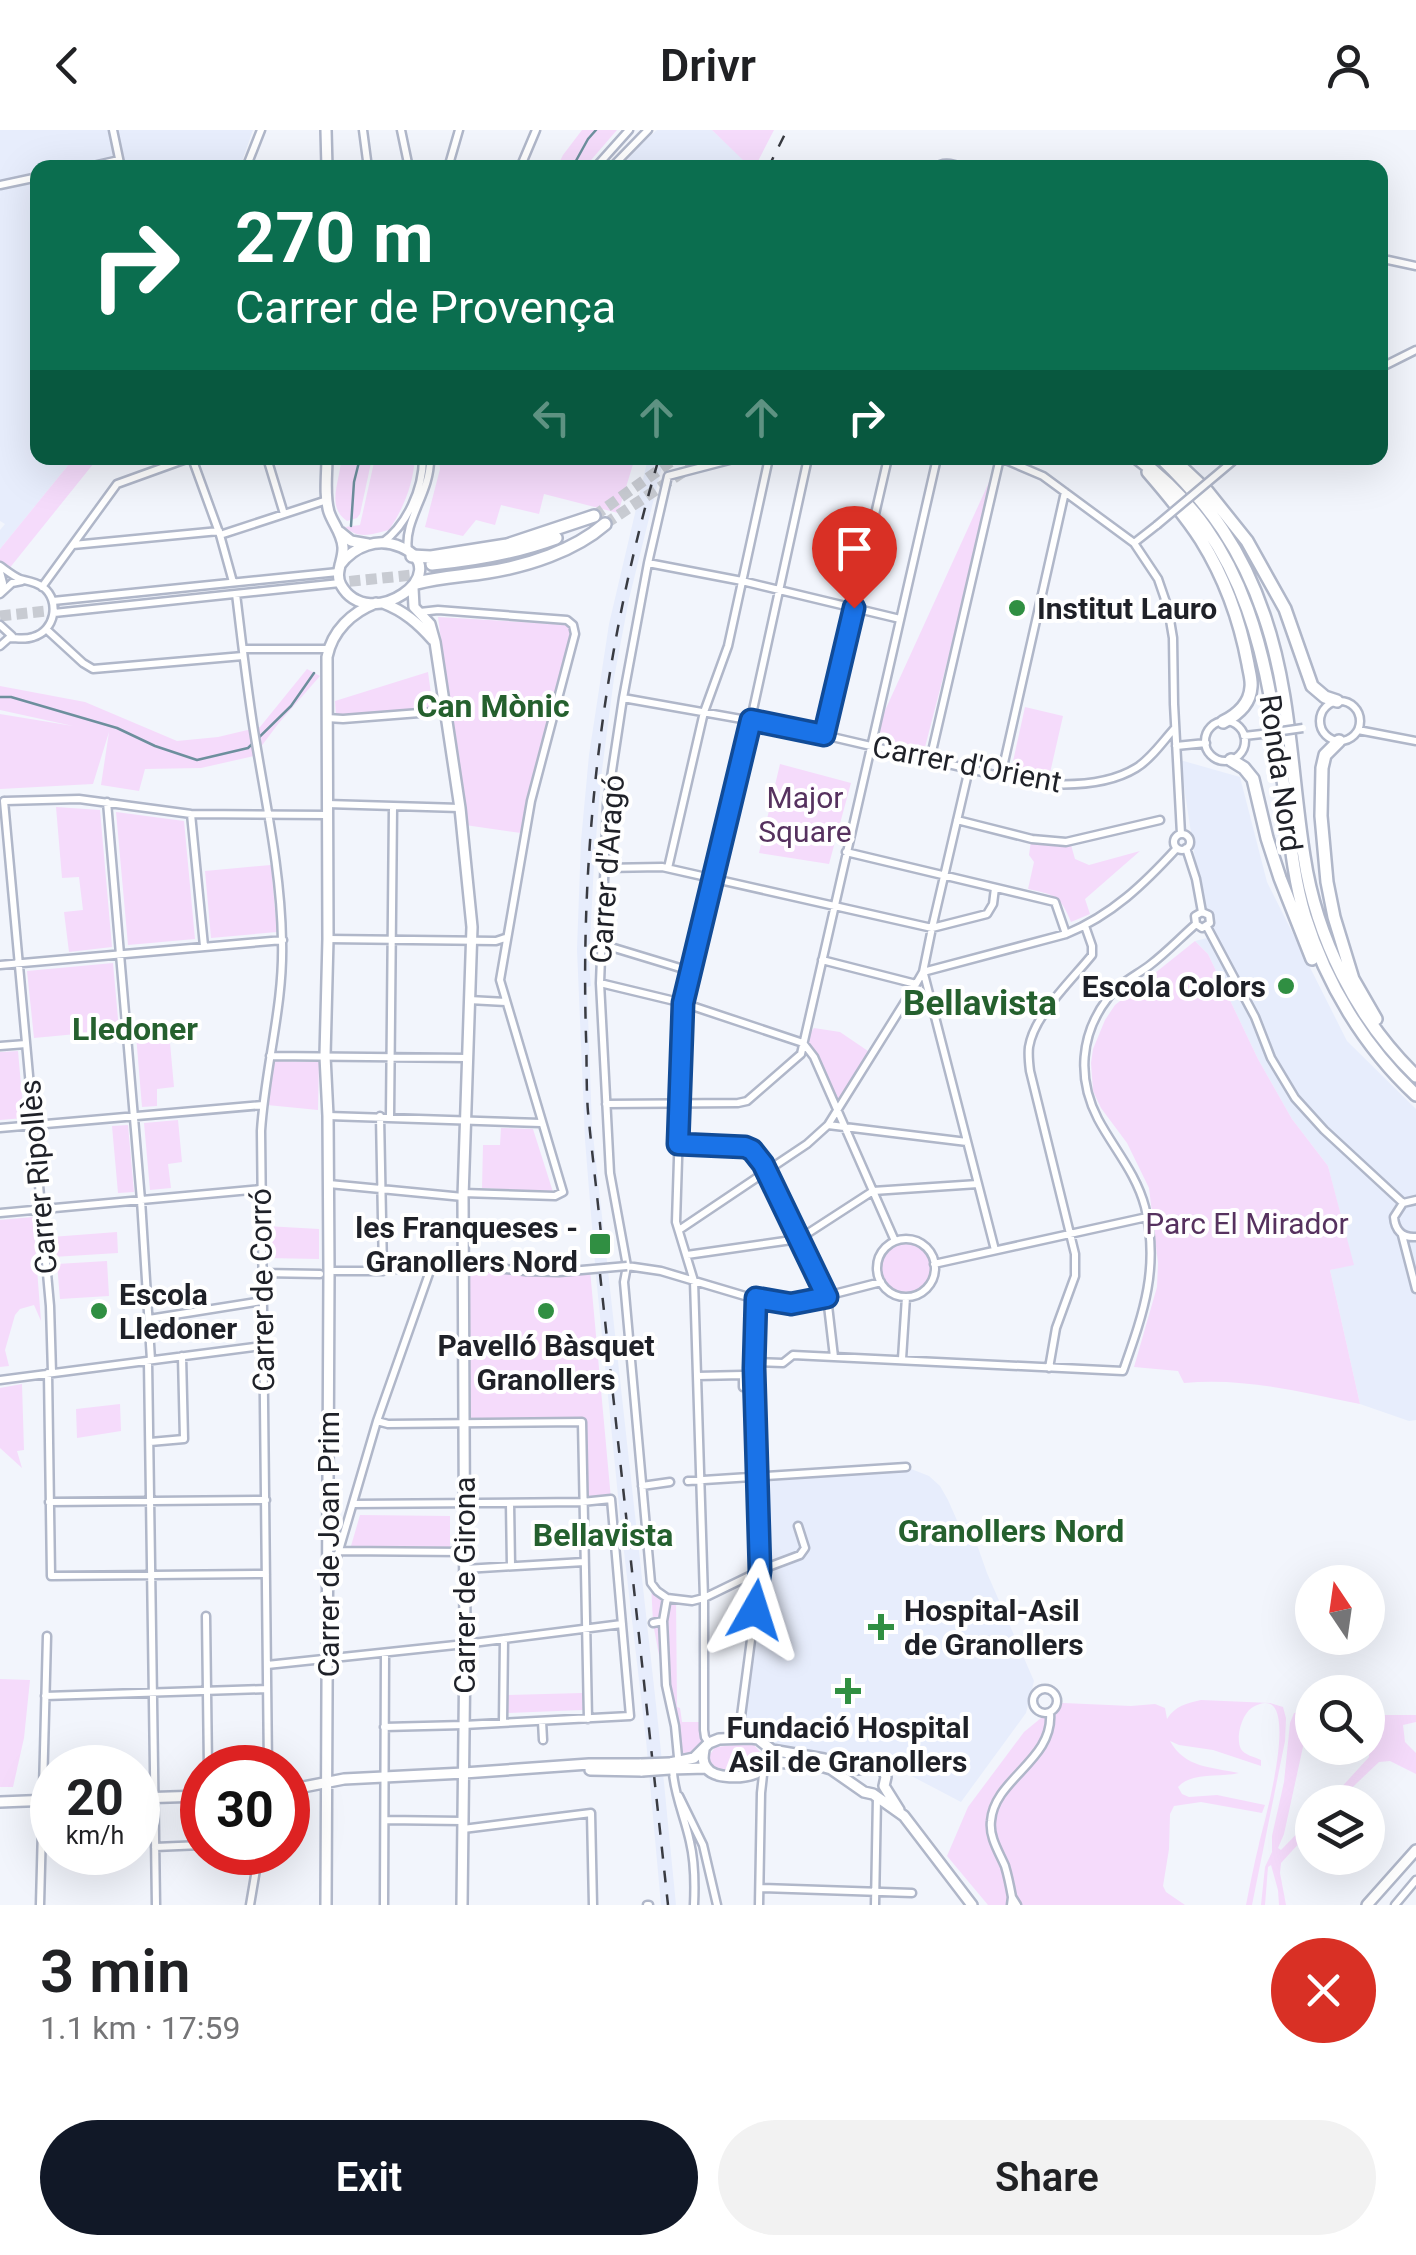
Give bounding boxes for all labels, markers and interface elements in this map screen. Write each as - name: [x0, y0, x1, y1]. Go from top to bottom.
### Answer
- icon: back: [40, 38, 95, 93]
- icon: person: [1321, 38, 1376, 93]
- text: Drivr: [660, 39, 756, 92]
- text: 270 m: [235, 197, 434, 279]
- icon: right: [70, 200, 200, 330]
- text: Carrer de Provença: [235, 281, 616, 334]
- icon: left: [524, 390, 579, 445]
- icon: ahead: [629, 390, 684, 445]
- icon: ahead: [734, 390, 789, 445]
- icon: right: [839, 390, 894, 445]
- pin: [812, 506, 897, 609]
- icon: arrive: [827, 521, 882, 576]
- place label: Institut Lauro: [1037, 591, 1217, 626]
- marker: Institut Lauro: [1006, 597, 1028, 619]
- district label: Can Mònic: [416, 687, 570, 725]
- street label: Ronda Nord: [1253, 692, 1309, 854]
- street label: Carrer d'Orient: [869, 729, 1065, 799]
- street label: Carrer d'Aragó: [583, 773, 631, 965]
- park label: Major Square: [758, 780, 852, 849]
- place label: Escola Colors: [1082, 969, 1266, 1004]
- marker: Escola Colors: [1275, 975, 1297, 997]
- district label: Bellavista: [903, 983, 1057, 1024]
- district label: Lledoner: [72, 1010, 198, 1048]
- street label: Carrer Ripollès: [12, 1078, 64, 1276]
- street label: Carrer de Corró: [243, 1188, 281, 1392]
- park label: Parc El Mirador: [1145, 1206, 1349, 1241]
- place label: les Franqueses - Granollers Nord: [355, 1210, 578, 1279]
- marker: les Franqueses - Granollers Nord: [587, 1231, 613, 1257]
- place label: Escola Lledoner: [119, 1277, 237, 1346]
- marker: Escola Lledoner: [88, 1300, 110, 1322]
- marker: Pavelló Bàsquet Granollers: [535, 1300, 557, 1322]
- place label: Pavelló Bàsquet Granollers: [437, 1328, 655, 1397]
- street label: Carrer de Joan Prim: [311, 1411, 346, 1677]
- street label: Carrer de Girona: [447, 1476, 482, 1694]
- district label: Granollers Nord: [898, 1512, 1124, 1550]
- district label: Bellavista: [533, 1516, 673, 1554]
- position arrow: [703, 1558, 807, 1662]
- north arrow: [1295, 1565, 1385, 1655]
- map controls: [1295, 1565, 1385, 1875]
- place label: Hospital-Asil de Granollers: [904, 1593, 1084, 1662]
- marker: Hospital-Asil de Granollers: [868, 1614, 894, 1640]
- button: search: [1295, 1675, 1385, 1765]
- marker: Fundació Hospital Asil de Granollers: [835, 1678, 861, 1704]
- place label: Fundació Hospital Asil de Granollers: [726, 1710, 970, 1779]
- speed limit sign: 30: [180, 1745, 310, 1875]
- text: 20: [66, 1769, 124, 1827]
- button: layers: [1295, 1785, 1385, 1875]
- text: km/h: [66, 1821, 124, 1850]
- text: 3 min: [40, 1936, 190, 2007]
- button: close: [1271, 1938, 1376, 2043]
- text: 1.1 km · 17:59: [40, 2009, 241, 2047]
- button: Exit: [40, 2120, 698, 2235]
- button: Share: [718, 2120, 1376, 2235]

